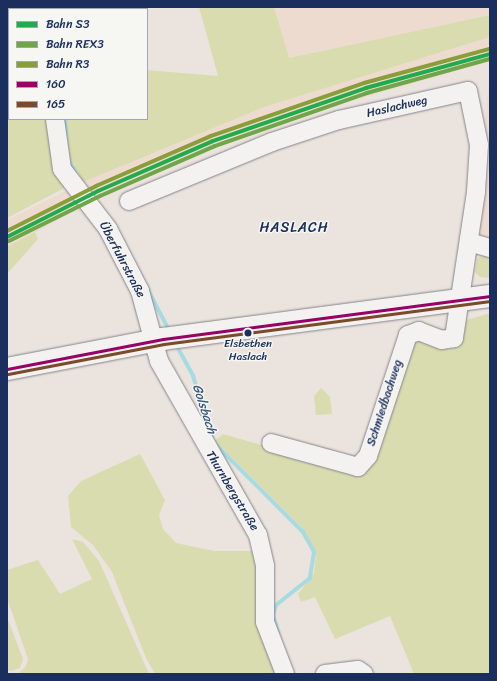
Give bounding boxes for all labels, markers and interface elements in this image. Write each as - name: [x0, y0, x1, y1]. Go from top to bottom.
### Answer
- legend: [8, 8, 148, 120]
- text: Bahn S3: [46, 13, 90, 35]
- text: Bahn REX3: [46, 33, 104, 55]
- text: Bahn R3: [46, 53, 89, 75]
- text: 160: [46, 73, 66, 95]
- text: 165: [46, 93, 65, 115]
- street label: Haslachweg: [365, 93, 429, 121]
- street label: Überfuhrstraße: [96, 220, 148, 300]
- district label: HASLACH: [259, 220, 329, 236]
- marker: Elsbethen Haslach: [243, 328, 253, 338]
- place label: Elsbethen Haslach: [224, 338, 272, 364]
- street label: Schmiedbachweg: [364, 358, 406, 448]
- water label: Golsbach: [189, 382, 219, 436]
- street label: Thurnbergstraße: [202, 448, 262, 534]

